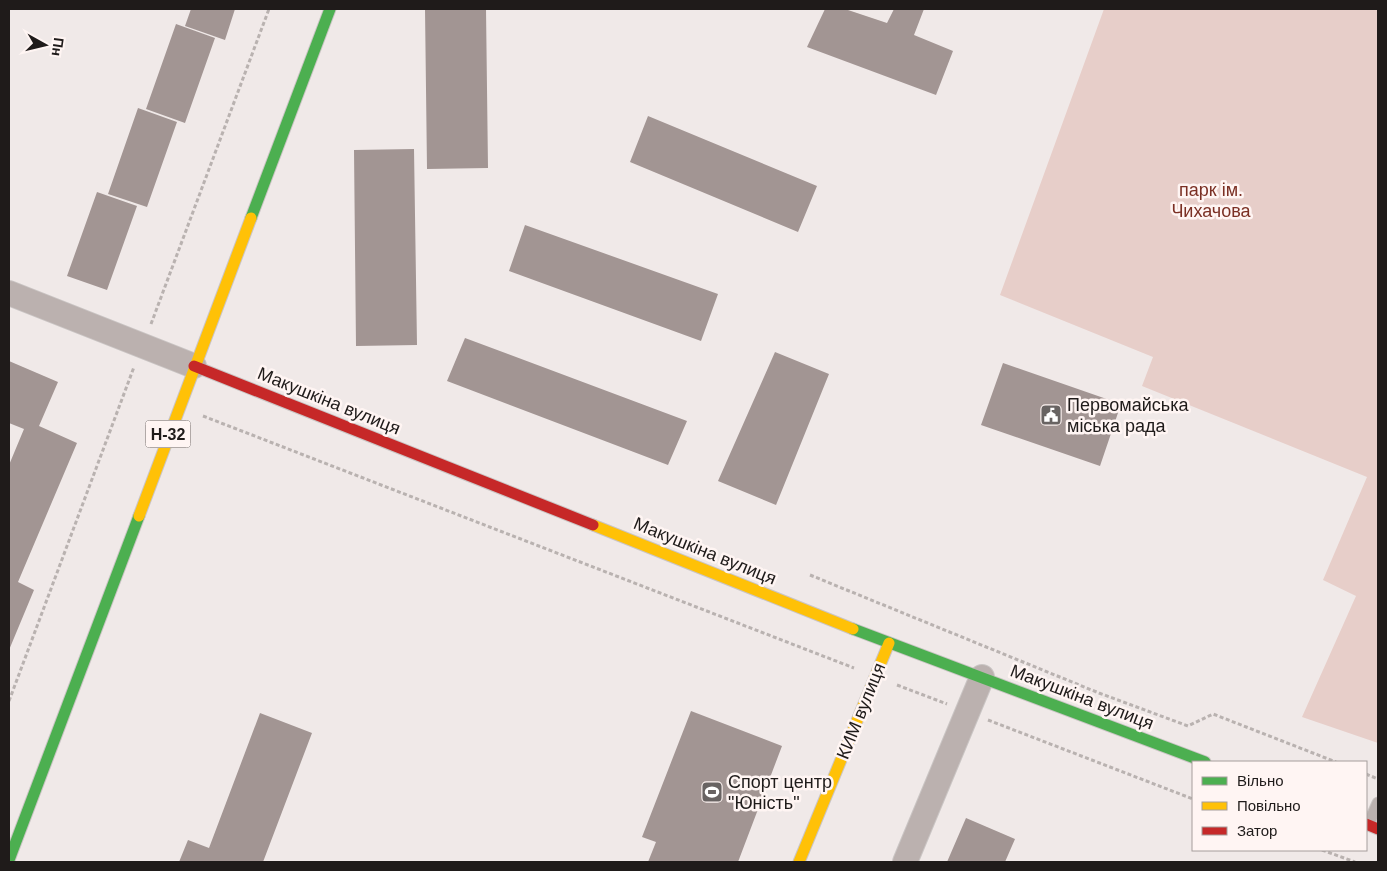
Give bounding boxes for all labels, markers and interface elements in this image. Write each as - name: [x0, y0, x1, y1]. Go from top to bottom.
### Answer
- north arrow: [20, 20, 70, 70]
- text: Пн: [49, 37, 67, 57]
- park label: парк ім. Чихачова: [1171, 180, 1252, 221]
- street label: Макушкіна вулиця: [255, 363, 403, 439]
- place label: Первомайська міська рада: [1067, 395, 1189, 436]
- public building icon: Первомайська міська рада: [1039, 403, 1063, 427]
- road number: Н-32: [146, 420, 190, 448]
- street label: Макушкіна вулиця: [631, 513, 779, 589]
- street label: КИМ вулиця: [833, 660, 889, 762]
- street label: Макушкіна вулиця: [1007, 660, 1157, 734]
- legend: [1192, 761, 1367, 851]
- place label: Спорт центр "Юність": [728, 772, 832, 813]
- text: Вільно: [1237, 772, 1284, 789]
- sports icon: Спорт центр "Юність": [700, 780, 724, 804]
- text: Повільно: [1237, 797, 1301, 814]
- text: Затор: [1237, 822, 1277, 839]

